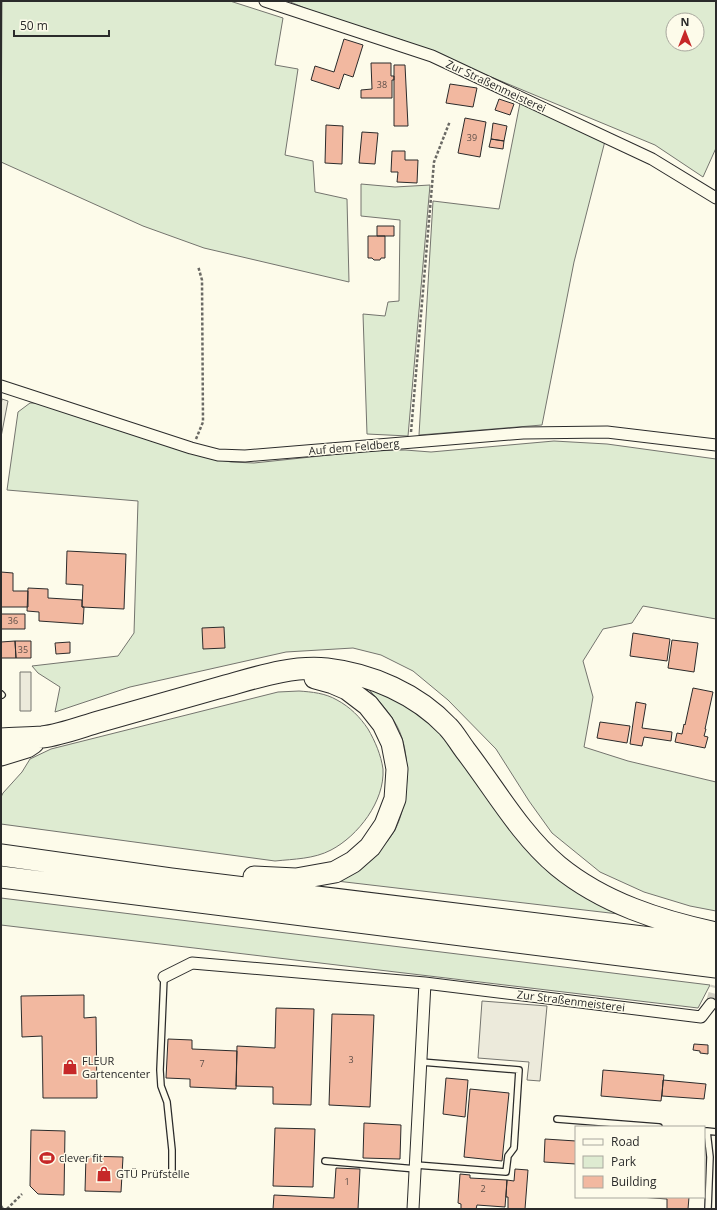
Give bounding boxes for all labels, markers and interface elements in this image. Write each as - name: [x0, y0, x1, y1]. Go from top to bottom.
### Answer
- scale bar: [14, 12, 109, 38]
- north arrow: [665, 12, 705, 52]
- text: N: [681, 14, 689, 29]
- text: 50 m: [20, 17, 48, 34]
- street label: Zur Straßenmeisterei: [444, 56, 549, 115]
- house number: 38: [377, 78, 387, 91]
- house number: 39: [467, 131, 477, 144]
- street label: Auf dem Feldberg: [308, 435, 400, 458]
- house number: 36: [8, 614, 18, 627]
- house number: 35: [18, 643, 28, 656]
- street label: Zur Straßenmeisterei: [516, 986, 626, 1015]
- place label: FLEUR Gartencenter: [82, 1053, 151, 1081]
- house number: 3: [348, 1053, 354, 1066]
- house number: 7: [199, 1057, 205, 1070]
- shop icon: FLEUR Gartencenter: [61, 1058, 79, 1076]
- legend: [575, 1126, 705, 1198]
- text: Road: [611, 1133, 640, 1150]
- sports icon: clever fit: [38, 1149, 56, 1167]
- place label: clever fit: [59, 1150, 103, 1165]
- text: Park: [611, 1153, 637, 1170]
- shop icon: GTÜ Prüfstelle: [95, 1165, 113, 1183]
- place label: GTÜ Prüfstelle: [116, 1166, 190, 1181]
- text: Building: [611, 1173, 657, 1190]
- house number: 1: [344, 1175, 350, 1188]
- house number: 2: [480, 1182, 486, 1195]

